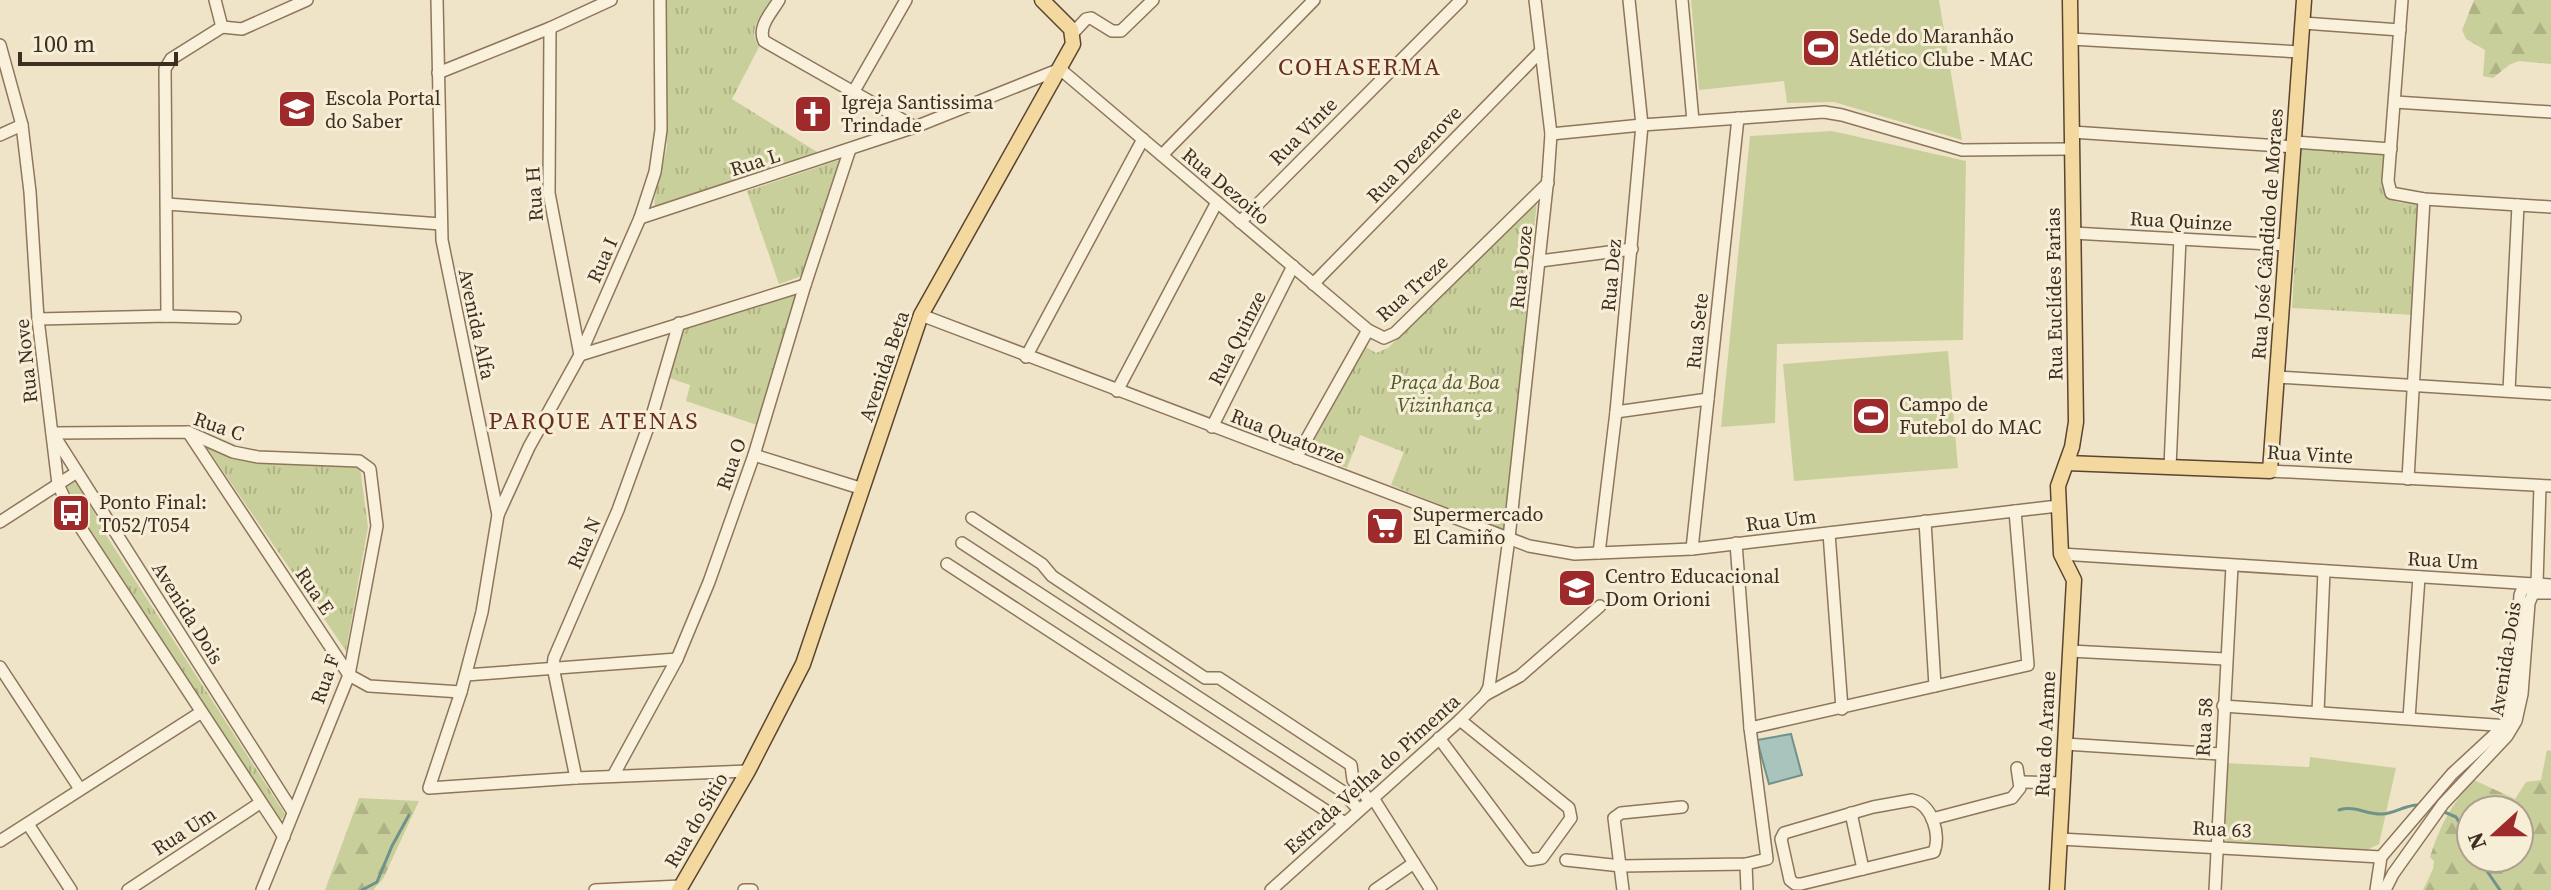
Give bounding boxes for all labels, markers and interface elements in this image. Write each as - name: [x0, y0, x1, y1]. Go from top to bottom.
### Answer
- scale bar: [20, 16, 176, 66]
- place label: Sede do Maranhão Atlético Clube - MAC: [1849, 22, 2033, 73]
- text: 100 m: [32, 27, 95, 60]
- sports icon: Sede do Maranhão Atlético Clube - MAC: [1800, 27, 1842, 69]
- district label: COHASERMA: [1278, 50, 1442, 83]
- place label: Escola Portal do Saber: [325, 84, 441, 135]
- school or university icon: Escola Portal do Saber: [276, 88, 318, 130]
- place label: Igreja Santissima Trindade: [841, 88, 994, 139]
- street label: Rua Vinte: [1263, 91, 1343, 171]
- church icon: Igreja Santissima Trindade: [792, 93, 834, 135]
- street label: Rua Dezenove: [1360, 99, 1468, 209]
- street label: Rua José Cândido de Moraes: [2244, 107, 2290, 361]
- street label: Rua L: [726, 141, 784, 183]
- street label: Rua Dezoito: [1176, 141, 1276, 231]
- street label: Rua H: [518, 166, 550, 222]
- street label: Rua Quinze: [2129, 204, 2233, 238]
- street label: Rua Euclídes Farias: [2038, 207, 2070, 381]
- street label: Rua Doze: [1503, 224, 1539, 310]
- street label: Rua I: [580, 233, 624, 287]
- street label: Rua Dez: [1594, 238, 1628, 312]
- street label: Rua Treze: [1370, 248, 1454, 328]
- street label: Avenida Alfa: [452, 266, 503, 383]
- street label: Rua Quinze: [1201, 286, 1273, 390]
- street label: Rua Sete: [1679, 292, 1715, 370]
- street label: Avenida Beta: [852, 306, 916, 425]
- street label: Rua Nove: [8, 317, 44, 405]
- park label: Praça da Boa Vizinhança: [1389, 368, 1500, 419]
- place label: Campo de Futebol do MAC: [1899, 390, 2041, 441]
- sports icon: Campo de Futebol do MAC: [1850, 395, 1892, 437]
- street label: Rua Quatorze: [1227, 401, 1349, 471]
- street label: Rua C: [190, 404, 248, 448]
- district label: PARQUE ATENAS: [488, 404, 700, 437]
- street label: Rua O: [709, 434, 753, 494]
- street label: Rua Vinte: [2266, 438, 2354, 470]
- place label: Ponto Final: T052/T054: [99, 488, 207, 539]
- bus stop icon: Ponto Final: T052/T054: [50, 492, 92, 534]
- place label: Supermercado El Camiño: [1413, 500, 1544, 551]
- street label: Rua Um: [1744, 502, 1818, 538]
- supermarket icon: Supermercado El Camiño: [1364, 505, 1406, 547]
- street label: Rua N: [560, 513, 608, 573]
- street label: Rua Um: [2407, 544, 2479, 576]
- street label: Avenida Dois: [145, 556, 231, 670]
- street label: Rua E: [289, 562, 341, 620]
- place label: Centro Educacional Dom Orioni: [1605, 562, 1780, 613]
- school or university icon: Centro Educacional Dom Orioni: [1556, 567, 1598, 609]
- street label: Avenida Dois: [2482, 600, 2528, 718]
- street label: Rua F: [303, 650, 347, 708]
- street label: Rua do Arame: [2028, 670, 2062, 798]
- street label: Estrada Velha do Pimenta: [1278, 687, 1467, 861]
- street label: Rua 58: [2188, 697, 2220, 757]
- street label: Rua do Sítio: [657, 767, 735, 873]
- north arrow: [2455, 794, 2535, 874]
- street label: Rua Um: [146, 800, 222, 862]
- street label: Rua 63: [2192, 813, 2252, 845]
- text: N: [2459, 828, 2493, 854]

